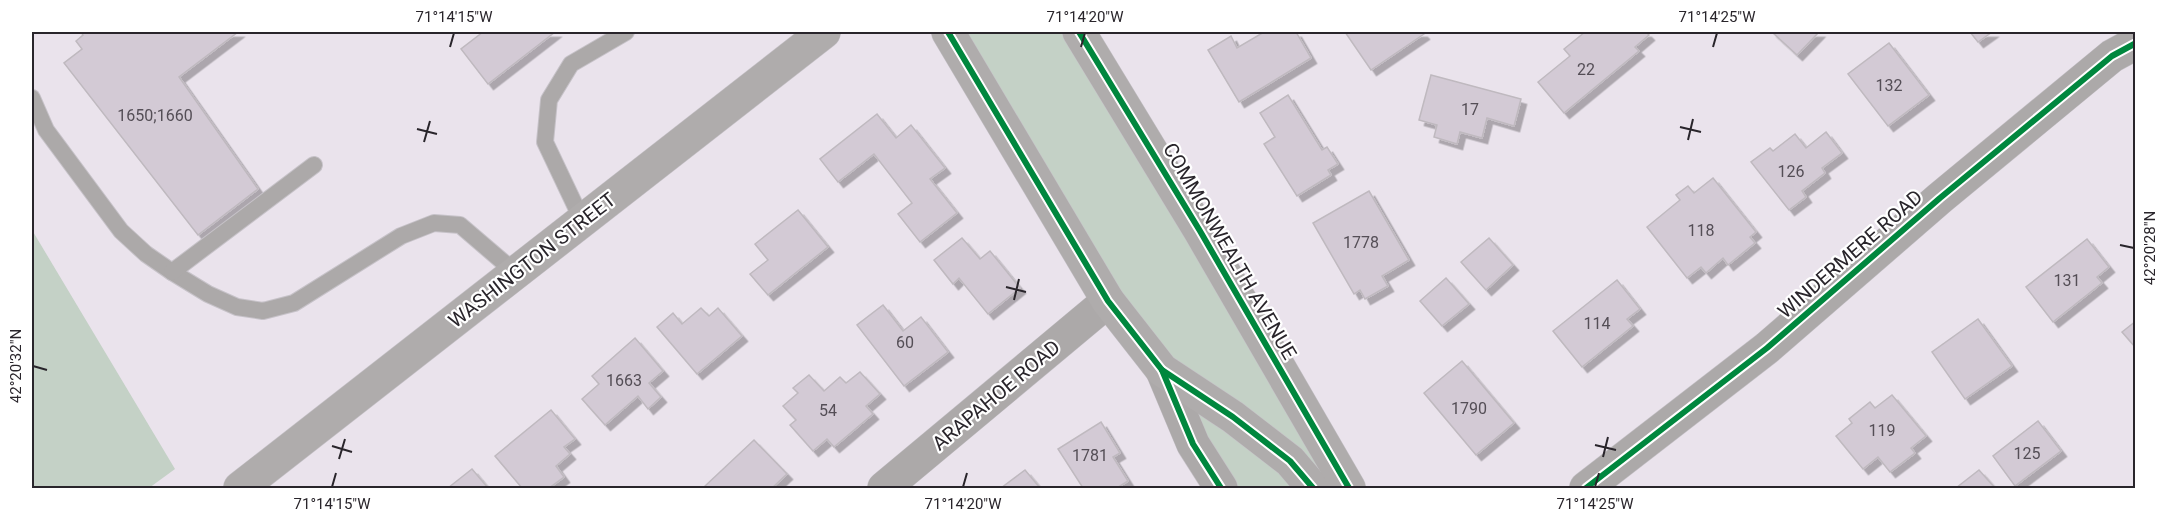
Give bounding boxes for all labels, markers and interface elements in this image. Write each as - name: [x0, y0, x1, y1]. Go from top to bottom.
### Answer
- text: 71°14'15"W: [416, 8, 492, 26]
- text: 71°14'20"W: [1047, 8, 1123, 26]
- text: 71°14'25"W: [1679, 8, 1755, 26]
- house number: 22: [1577, 60, 1595, 79]
- house number: 132: [1876, 76, 1902, 95]
- house number: 17: [1461, 100, 1479, 119]
- house number: 1650;1660: [117, 106, 193, 125]
- street label: COMMONWEALTH AVENUE: [1158, 138, 1302, 364]
- house number: 126: [1778, 162, 1804, 181]
- street label: WINDERMERE ROAD: [1773, 185, 1927, 323]
- street label: WASHINGTON STREET: [444, 187, 620, 333]
- text: 42°20'28"N: [2141, 211, 2159, 285]
- house number: 118: [1688, 221, 1714, 240]
- house number: 1778: [1343, 233, 1379, 252]
- house number: 131: [2054, 271, 2080, 290]
- house number: 114: [1584, 314, 1610, 333]
- text: 42°20'32"N: [7, 329, 25, 403]
- house number: 60: [896, 333, 914, 352]
- street label: ARAPAHOE ROAD: [927, 335, 1065, 455]
- house number: 1663: [606, 371, 642, 390]
- house number: 1790: [1451, 399, 1487, 418]
- house number: 54: [819, 401, 837, 420]
- house number: 119: [1869, 421, 1895, 440]
- house number: 125: [2014, 444, 2040, 463]
- house number: 1781: [1072, 446, 1108, 465]
- text: 71°14'15"W: [294, 495, 370, 513]
- text: 71°14'20"W: [925, 495, 1001, 513]
- text: 71°14'25"W: [1557, 495, 1633, 513]

